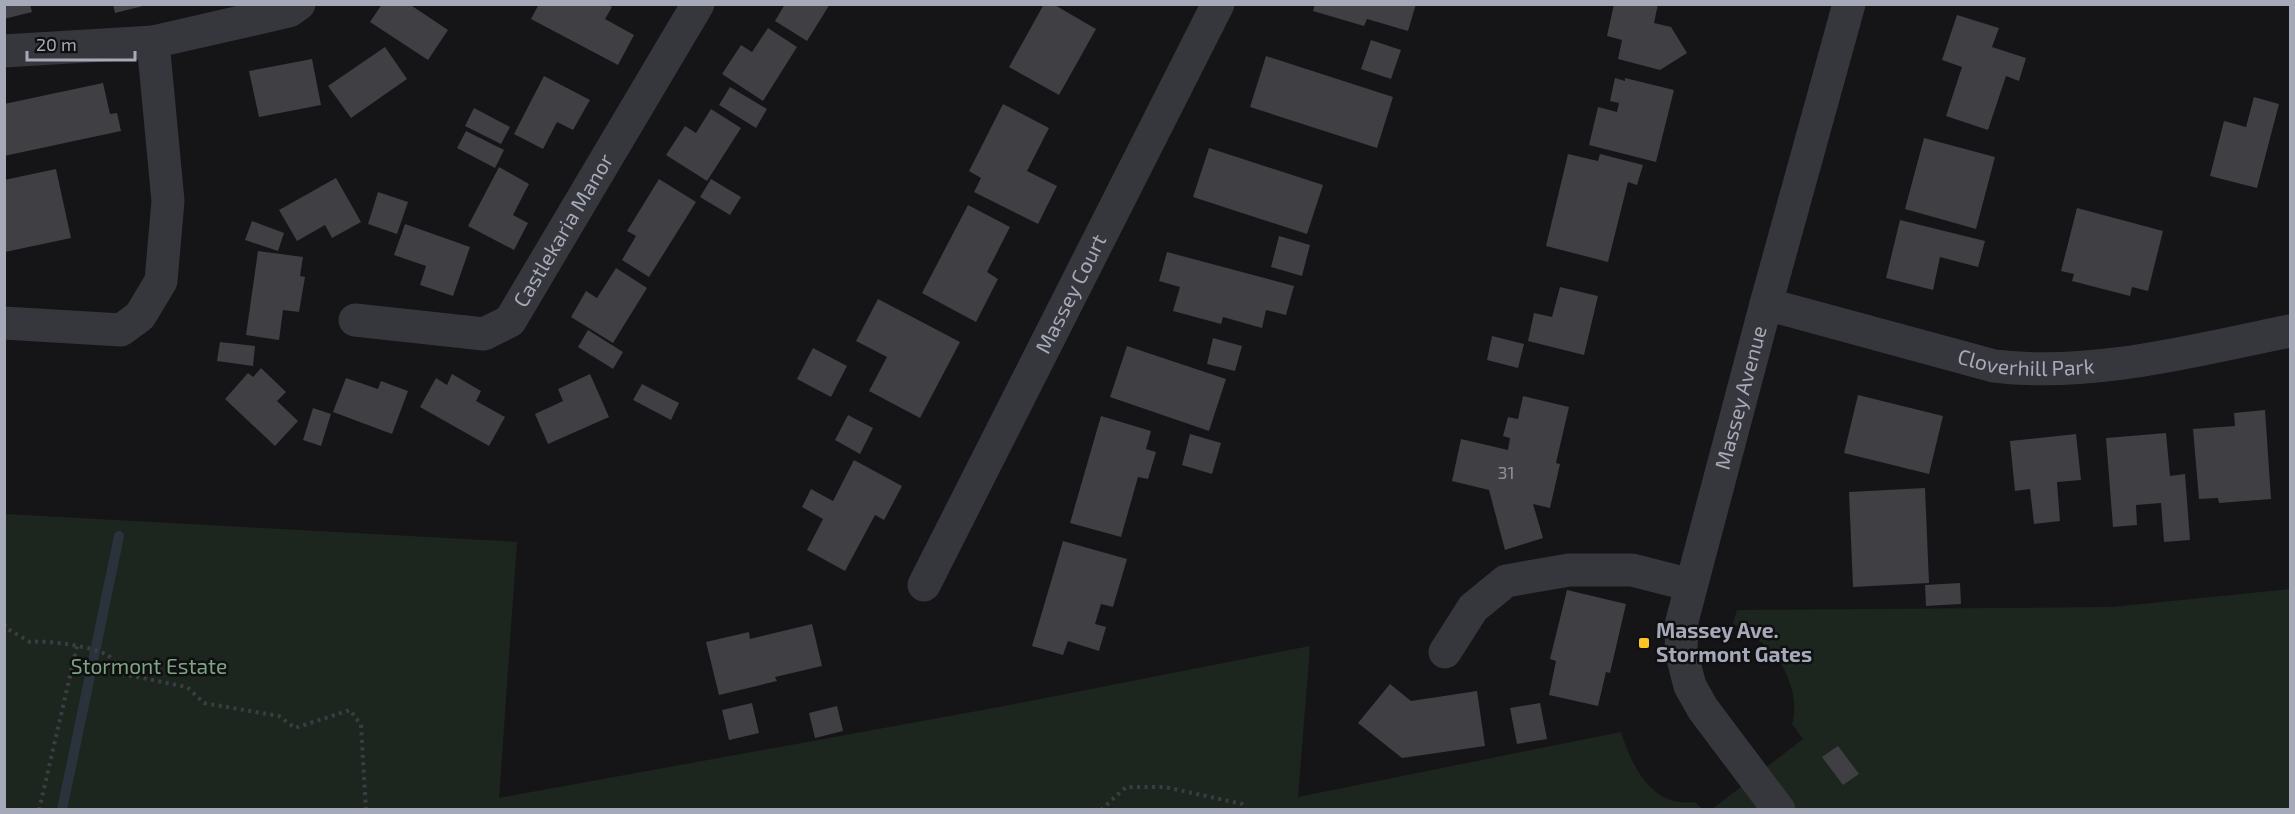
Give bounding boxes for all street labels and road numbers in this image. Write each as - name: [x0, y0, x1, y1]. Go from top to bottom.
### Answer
- street label: Castlekaria Manor: [507, 148, 618, 311]
- street label: Massey Court: [1029, 230, 1110, 357]
- street label: Massey Avenue: [1709, 323, 1771, 472]
- street label: Cloverhill Park: [1955, 343, 2096, 380]

